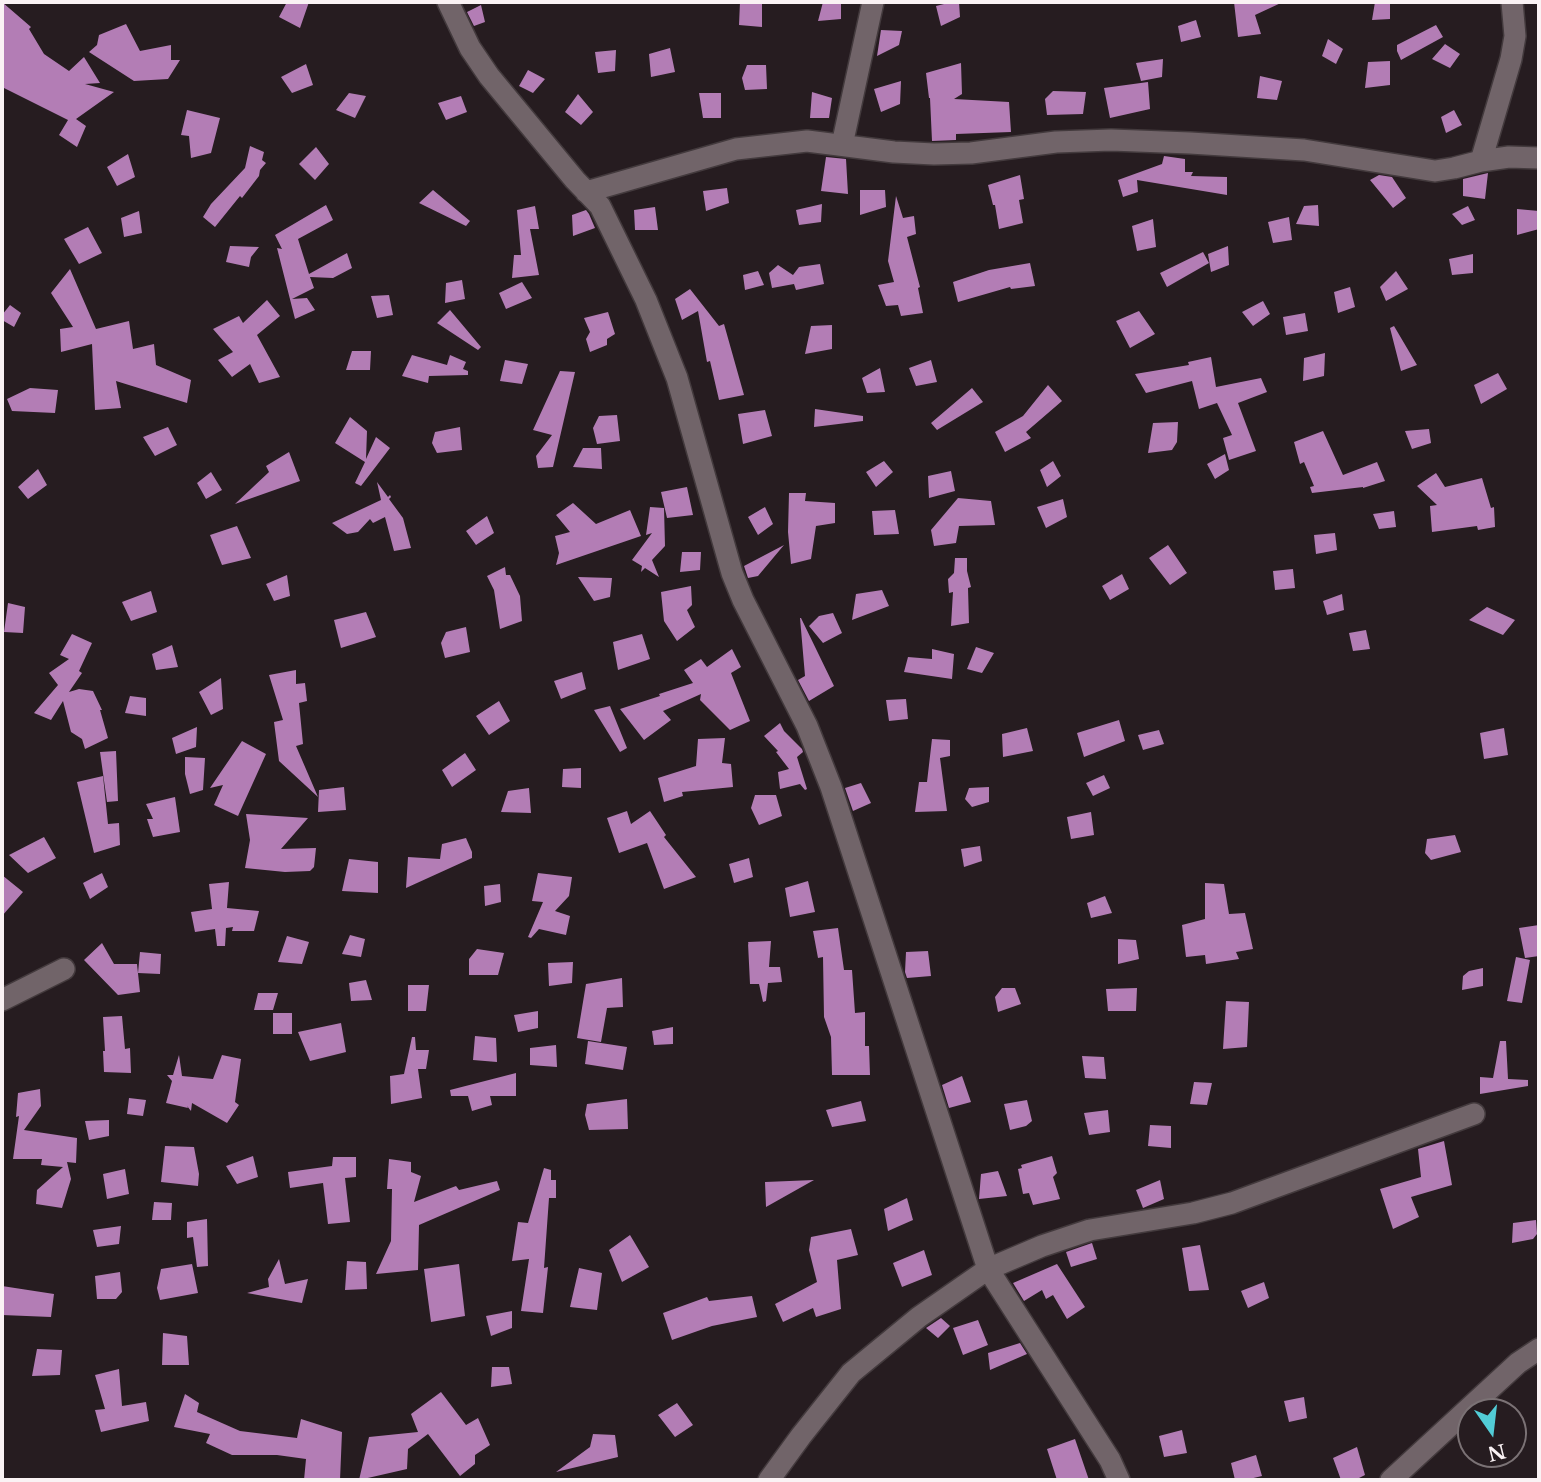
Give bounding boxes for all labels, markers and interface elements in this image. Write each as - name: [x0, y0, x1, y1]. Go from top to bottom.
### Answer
- north arrow: [1457, 1398, 1527, 1468]
- text: N: [1485, 1439, 1508, 1465]

